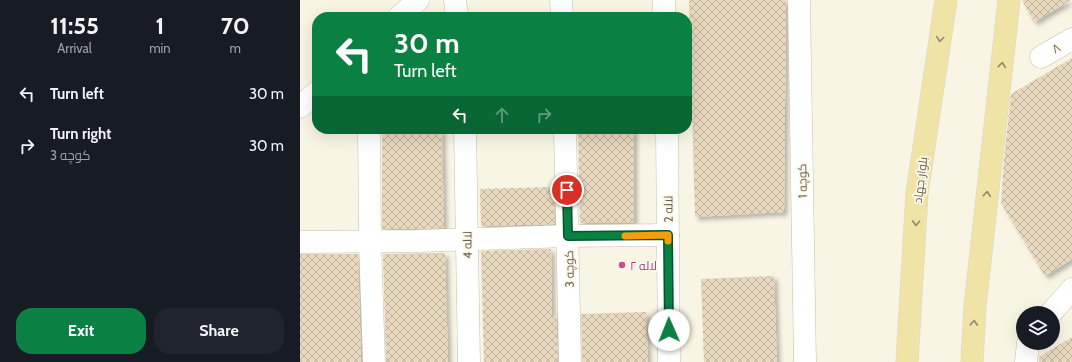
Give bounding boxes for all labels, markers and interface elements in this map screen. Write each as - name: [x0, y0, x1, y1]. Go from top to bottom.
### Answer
- text: 11:55: [50, 11, 99, 40]
- text: 1: [155, 11, 164, 40]
- text: 70: [221, 11, 250, 40]
- text: 30 m: [394, 26, 460, 60]
- icon: left: [328, 28, 380, 80]
- one-way arrow: [936, 35, 945, 42]
- street label: ۸: [1049, 39, 1063, 56]
- text: Arrival: [57, 40, 92, 56]
- text: min: [149, 40, 171, 56]
- text: m: [230, 40, 241, 56]
- text: Turn left: [394, 60, 457, 82]
- one-way arrow: [997, 62, 1006, 68]
- icon: left: [16, 83, 38, 105]
- text: Turn left: [50, 85, 104, 103]
- text: 30 m: [249, 85, 284, 103]
- icon: left: [449, 104, 471, 126]
- icon: ahead: [491, 104, 513, 126]
- icon: right: [533, 104, 555, 126]
- text: Turn right: [50, 125, 111, 143]
- icon: right: [16, 135, 38, 157]
- text: 30 m: [249, 137, 284, 155]
- text: کوچه 3: [50, 147, 90, 163]
- street label: بلوار جهاد: [910, 156, 930, 204]
- street label: کوچه 1: [794, 164, 812, 198]
- pin: [550, 173, 584, 207]
- icon: arrive: [556, 179, 578, 201]
- one-way arrow: [983, 191, 992, 197]
- street label: لاله 2: [660, 195, 676, 223]
- one-way arrow: [911, 220, 920, 226]
- street label: لاله 4: [459, 231, 475, 259]
- street label: کوچه 3: [561, 250, 579, 288]
- place label: لاله ۲: [630, 258, 657, 273]
- marker: لاله ۲: [617, 260, 627, 270]
- map controls: [1016, 306, 1060, 350]
- button: layers: [1016, 306, 1060, 350]
- button: Exit: [16, 308, 146, 354]
- button: Share: [154, 308, 284, 354]
- position arrow: [648, 309, 690, 351]
- one-way arrow: [970, 320, 978, 326]

